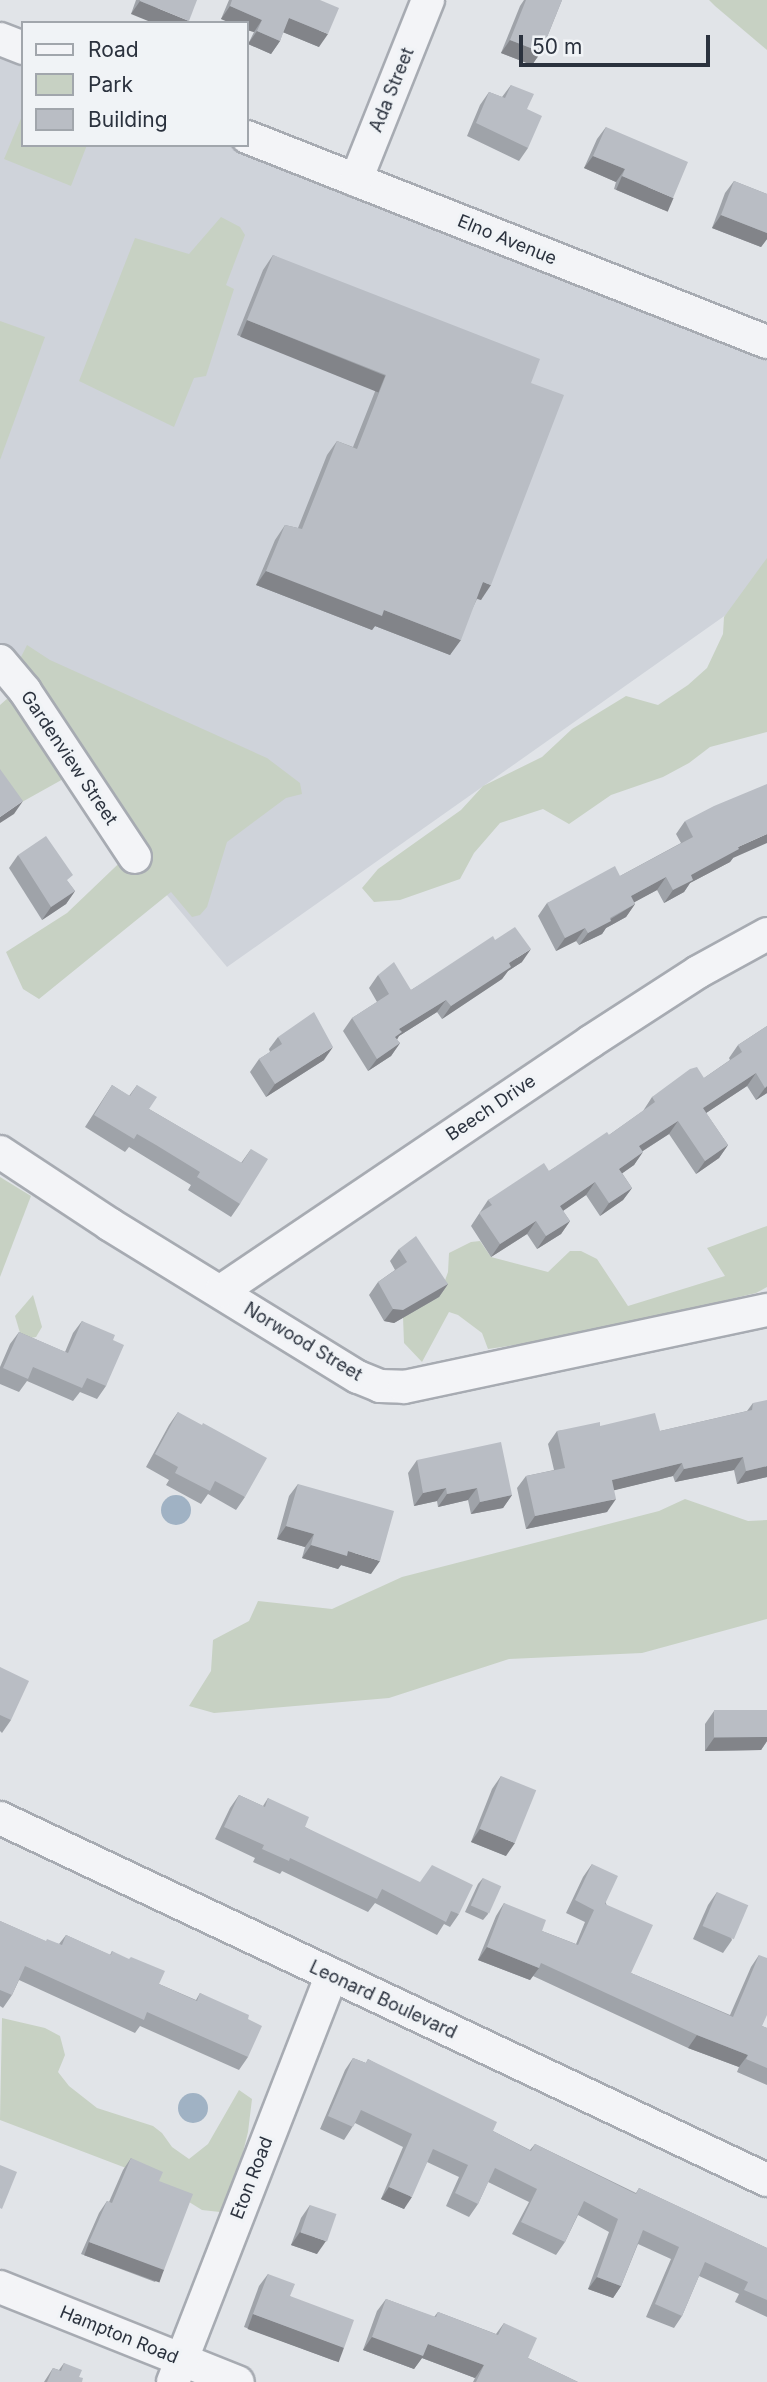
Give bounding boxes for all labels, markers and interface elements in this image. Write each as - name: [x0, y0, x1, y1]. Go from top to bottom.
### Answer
- legend: [21, 21, 248, 147]
- scale bar: [522, 21, 713, 65]
- text: 50 m: [532, 34, 582, 59]
- text: Road: [88, 37, 139, 62]
- street label: Ada Street: [365, 45, 419, 135]
- text: Park: [88, 72, 133, 97]
- text: Building: [88, 107, 168, 132]
- street label: Elno Avenue: [454, 210, 560, 270]
- street label: Gardenview Street: [16, 687, 122, 829]
- street label: Beech Drive: [442, 1070, 540, 1146]
- street label: Norwood Street: [240, 1298, 366, 1386]
- street label: Leonard Boulevard: [306, 1956, 460, 2044]
- street label: Eton Road: [226, 2134, 278, 2222]
- street label: Hampton Road: [57, 2301, 181, 2369]

